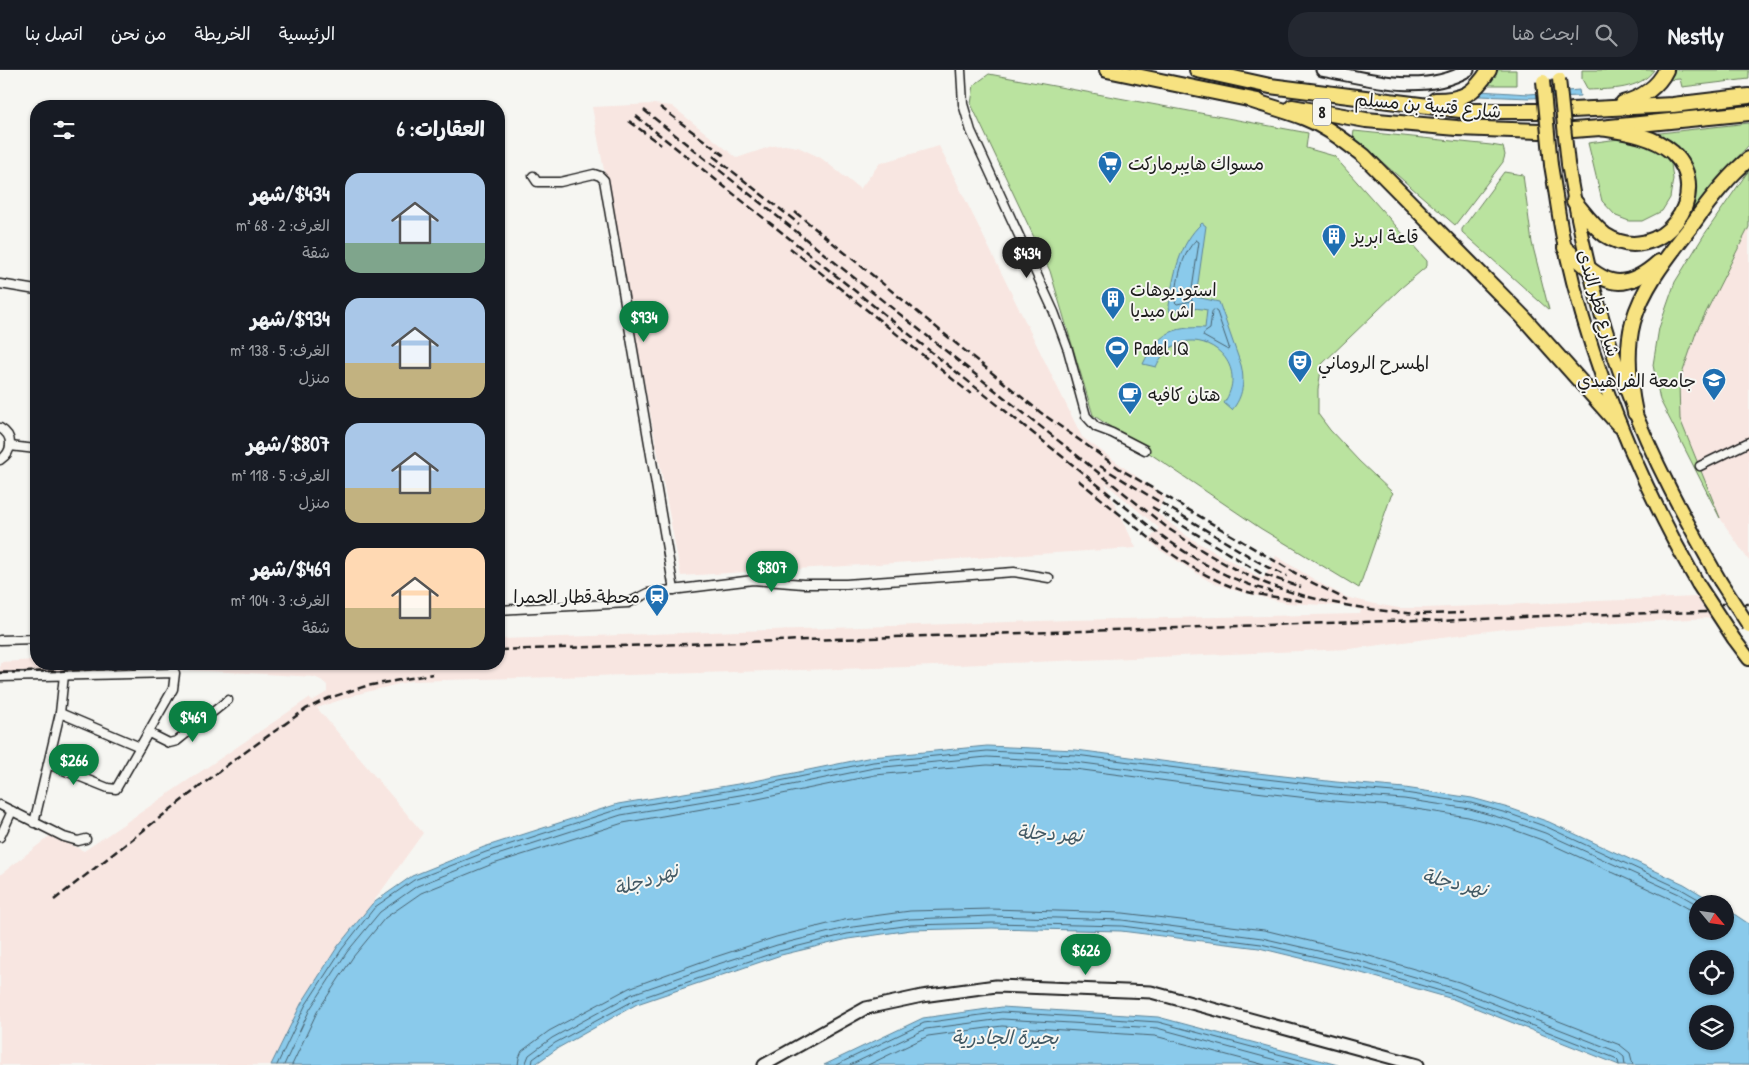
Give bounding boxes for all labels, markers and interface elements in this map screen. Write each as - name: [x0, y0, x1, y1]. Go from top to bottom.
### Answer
- search box: [1288, 12, 1638, 57]
- text: Nestly: [1668, 19, 1724, 51]
- text: ابحث هنا: [1512, 20, 1580, 46]
- text: اتصل بنا: [25, 21, 83, 46]
- text: من نحن: [111, 21, 167, 46]
- text: الخريطة: [195, 21, 251, 46]
- text: الرئيسية: [279, 21, 335, 46]
- icon: search: [1592, 21, 1620, 49]
- street label: شارع قتيبة بن مسلم: [1354, 86, 1502, 126]
- road number: 8: [1313, 98, 1331, 126]
- text: العقارات: 6: [397, 114, 485, 143]
- icon: filters: [50, 116, 78, 144]
- supermarket icon: مسواك هايبرماركت: [1097, 150, 1123, 184]
- place label: مسواك هايبرماركت: [1128, 151, 1264, 176]
- text: $434/شهر: [250, 179, 330, 208]
- icon: home: [385, 193, 445, 253]
- text: الغرف: 2 · 68 m²: [236, 214, 330, 236]
- building icon: قاعة ابريز: [1321, 223, 1347, 257]
- place label: قاعة ابريز: [1350, 224, 1419, 249]
- pin: $434: [997, 236, 1057, 279]
- text: شقة: [302, 241, 330, 263]
- text: $434: [1013, 242, 1041, 264]
- street label: شارع قطر الندى: [1572, 246, 1626, 360]
- place label: استوديوهات اش ميديا: [1130, 277, 1217, 323]
- building icon: استوديوهات اش ميديا: [1100, 286, 1126, 320]
- pin: $934: [614, 300, 674, 343]
- text: $934/شهر: [251, 304, 330, 333]
- text: $934: [630, 306, 658, 328]
- icon: home: [385, 318, 445, 378]
- sports icon: Padel IQ: [1104, 335, 1130, 369]
- place label: Padel IQ: [1134, 336, 1189, 361]
- text: الغرف: 5 · 138 m²: [230, 339, 330, 361]
- theatre icon: المسرح الروماني: [1287, 349, 1313, 383]
- place label: المسرح الروماني: [1318, 350, 1429, 379]
- text: منزل: [298, 366, 330, 388]
- school or university icon: جامعة الفراهيدي: [1701, 367, 1727, 401]
- place label: جامعة الفراهيدي: [1577, 368, 1696, 394]
- cafe icon: هتان كافيه: [1117, 381, 1143, 415]
- place label: هتان كافيه: [1148, 382, 1221, 407]
- text: $807/شهر: [247, 429, 330, 458]
- icon: home: [385, 443, 445, 503]
- text: الغرف: 5 · 118 m²: [232, 464, 330, 486]
- text: منزل: [298, 491, 330, 513]
- pin: $807: [742, 550, 802, 593]
- text: $469/شهر: [252, 554, 330, 583]
- text: $807: [757, 556, 787, 578]
- icon: home: [385, 568, 445, 628]
- station icon: محطة قطار الحمرا: [644, 583, 670, 617]
- place label: محطة قطار الحمرا: [513, 584, 640, 609]
- text: الغرف: 3 · 104 m²: [231, 589, 330, 611]
- text: شقة: [302, 616, 330, 638]
- pin: $469: [163, 700, 223, 743]
- text: $469: [180, 706, 206, 728]
- pin: $266: [44, 744, 104, 786]
- text: $266: [60, 749, 88, 771]
- water label: نهر دجلة: [1016, 818, 1086, 848]
- water label: نهر دجلة: [611, 856, 683, 902]
- water label: نهر دجلة: [1420, 862, 1492, 903]
- north arrow: [1689, 895, 1734, 940]
- map controls: [1689, 895, 1734, 1050]
- pin: $626: [1056, 934, 1116, 976]
- text: $626: [1072, 939, 1100, 961]
- button: locate: [1689, 950, 1734, 995]
- button: layers: [1689, 1005, 1734, 1050]
- water label: بحيرة الجادرية: [952, 1024, 1059, 1050]

